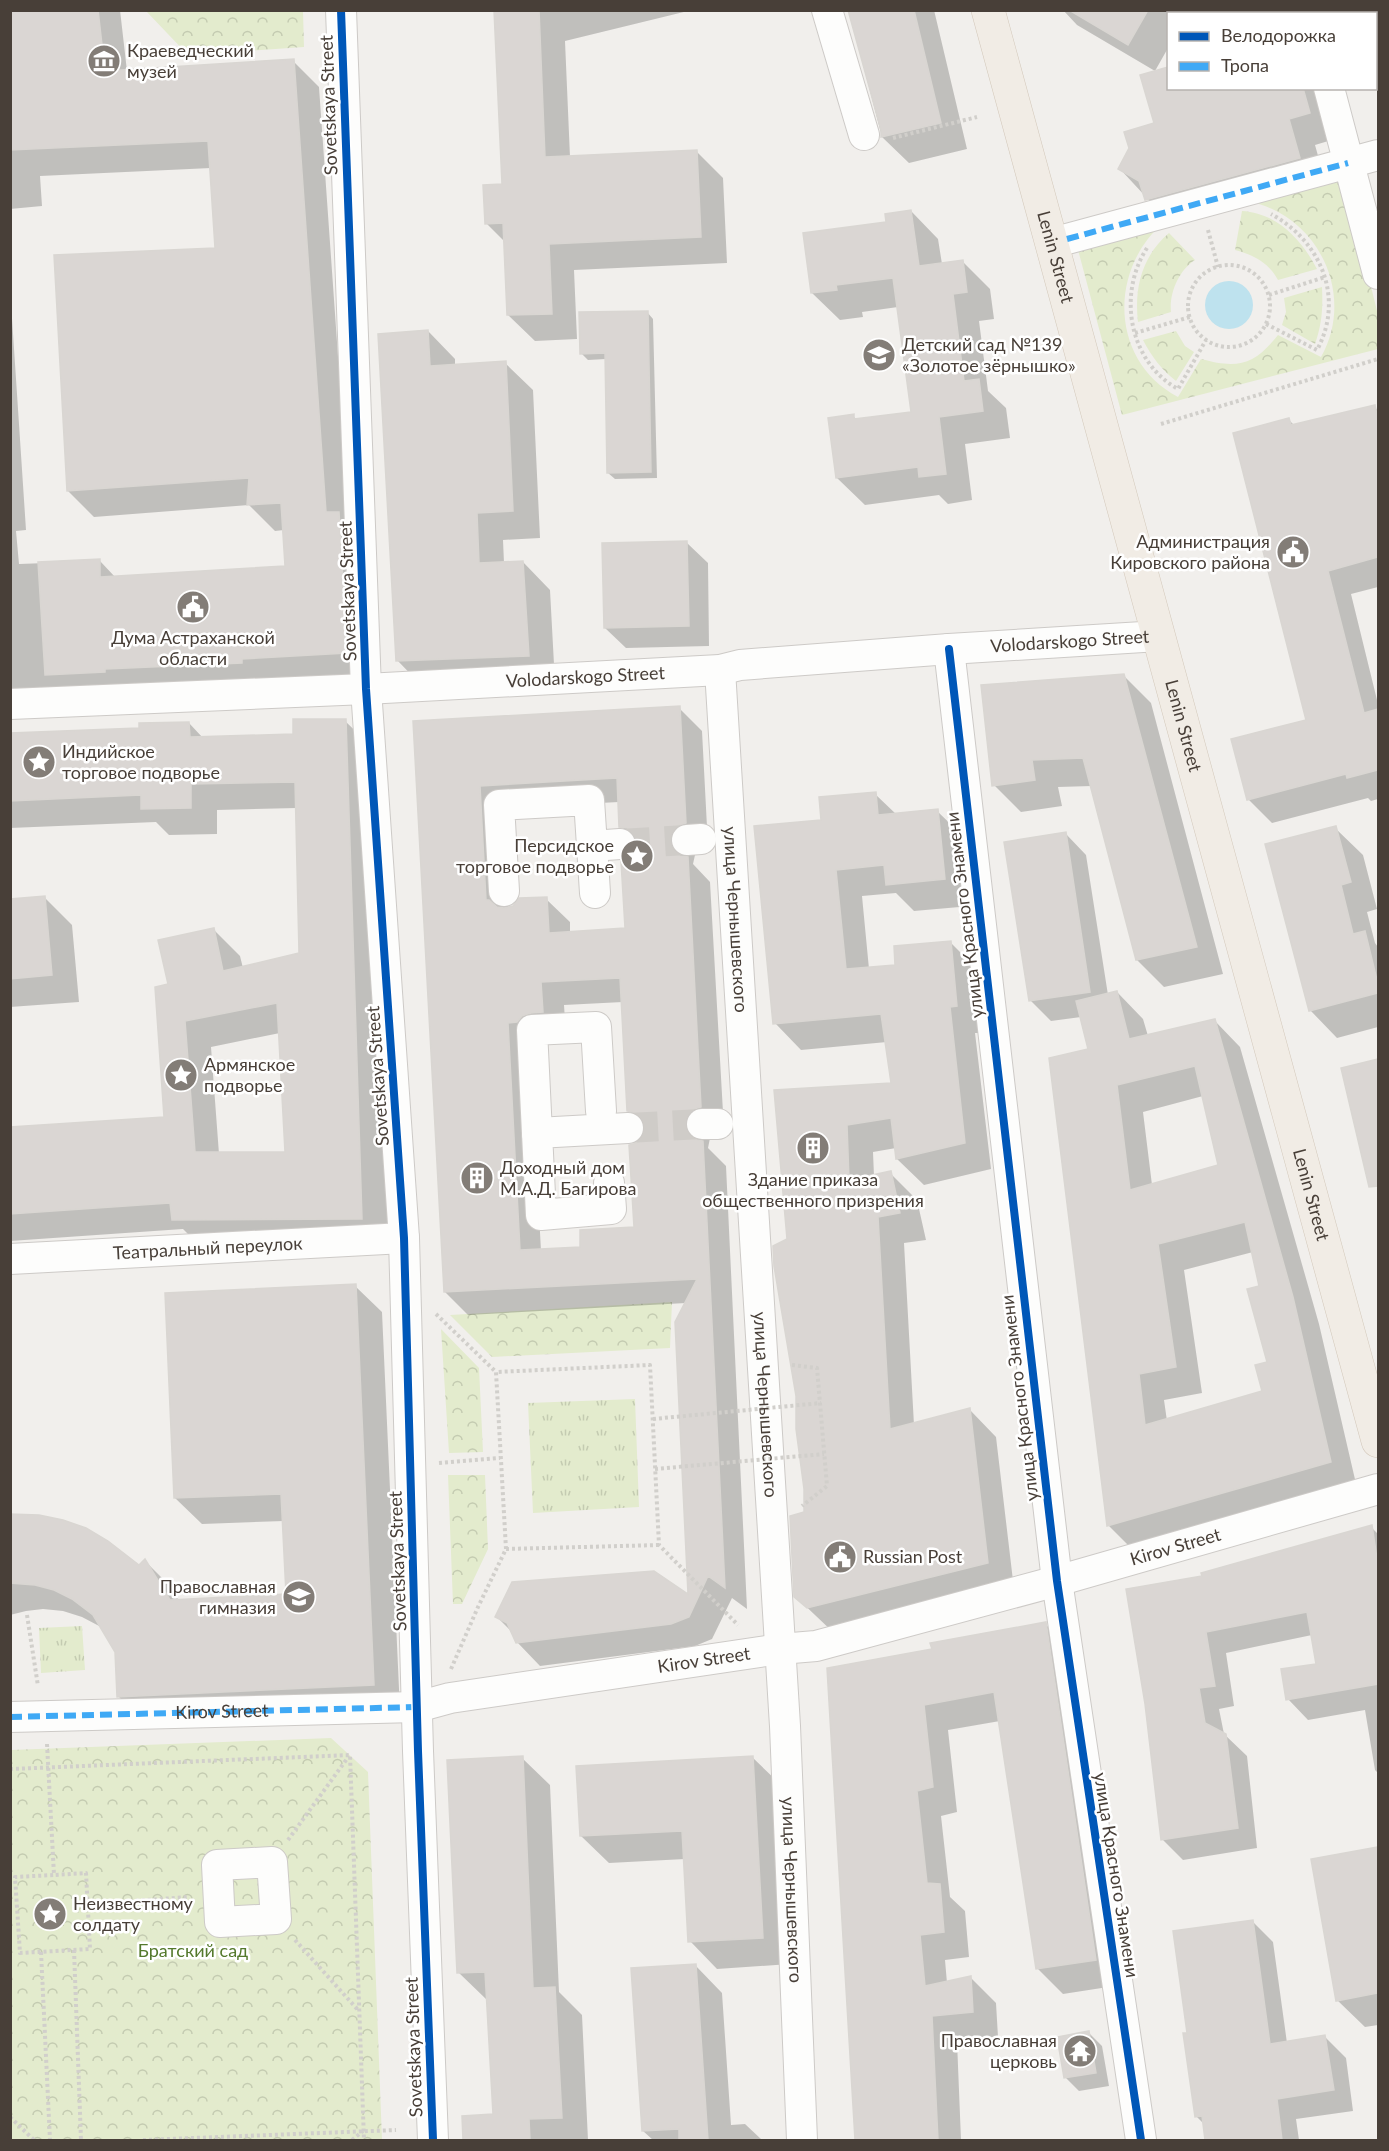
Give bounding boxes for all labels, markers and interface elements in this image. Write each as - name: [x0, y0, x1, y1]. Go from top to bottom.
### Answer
- legend: [1167, 12, 1377, 90]
- text: Велодорожка: [1221, 24, 1336, 46]
- street label: Sovetskaya Street: [315, 34, 341, 176]
- place label: Краеведческий музей: [127, 39, 254, 82]
- museum icon: Краеведческий музей: [86, 43, 122, 79]
- text: Тропа: [1221, 54, 1269, 76]
- street label: Lenin Street: [1033, 208, 1079, 306]
- place label: Детский сад №139 «Золотое зёрнышко»: [902, 333, 1076, 376]
- school or university icon: Детский сад №139 «Золотое зёрнышко»: [861, 337, 897, 373]
- street label: Sovetskaya Street: [334, 520, 360, 662]
- place label: Администрация Кировского района: [1110, 530, 1270, 573]
- public building icon: Администрация Кировского района: [1275, 534, 1311, 570]
- public building icon: Дума Астраханской области: [175, 589, 211, 625]
- street label: Volodarskogo Street: [990, 625, 1150, 656]
- place label: Дума Астраханской области: [111, 626, 275, 669]
- street label: Volodarskogo Street: [505, 661, 666, 691]
- street label: Lenin Street: [1161, 677, 1207, 775]
- place label: Индийское торговое подворье: [62, 740, 220, 783]
- place icon: Индийское торговое подворье: [21, 744, 57, 780]
- street label: улица Красного Знамени: [940, 811, 988, 1019]
- street label: улица Чернышевского: [720, 826, 753, 1013]
- place label: Персидское торговое подворье: [456, 834, 614, 877]
- place icon: Персидское торговое подворье: [619, 838, 655, 874]
- street label: Sovetskaya Street: [361, 1005, 393, 1147]
- place label: Армянское подворье: [204, 1053, 295, 1096]
- place icon: Армянское подворье: [163, 1057, 199, 1093]
- building icon: Здание приказа общественного призрения: [795, 1130, 831, 1166]
- street label: Lenin Street: [1289, 1146, 1335, 1244]
- place label: Доходный дом М.А.Д. Багирова: [500, 1156, 636, 1199]
- building icon: Доходный дом М.А.Д. Багирова: [459, 1160, 495, 1196]
- place label: Здание приказа общественного призрения: [702, 1168, 924, 1211]
- street label: Театральный переулок: [112, 1231, 304, 1263]
- street label: улица Красного Знамени: [995, 1294, 1043, 1502]
- street label: улица Чернышевского: [750, 1311, 783, 1498]
- street label: Sovetskaya Street: [384, 1490, 410, 1632]
- street label: Kirov Street: [1127, 1522, 1224, 1569]
- public building icon: Russian Post: [822, 1539, 858, 1575]
- place label: Russian Post: [863, 1545, 963, 1567]
- place label: Православная гимназия: [160, 1575, 276, 1618]
- school or university icon: Православная гимназия: [281, 1579, 317, 1615]
- street label: Kirov Street: [656, 1641, 752, 1677]
- street label: Kirov Street: [175, 1699, 269, 1723]
- street label: улица Красного Знамени: [1090, 1771, 1144, 1979]
- street label: улица Чернышевского: [778, 1796, 808, 1983]
- place label: Неизвестному солдату: [73, 1892, 194, 1935]
- place icon: Неизвестному солдату: [32, 1896, 68, 1932]
- park label: Братский сад: [138, 1939, 248, 1961]
- street label: Sovetskaya Street: [400, 1976, 426, 2118]
- place label: Православная церковь: [941, 2029, 1057, 2072]
- temple icon: Православная церковь: [1062, 2033, 1098, 2069]

